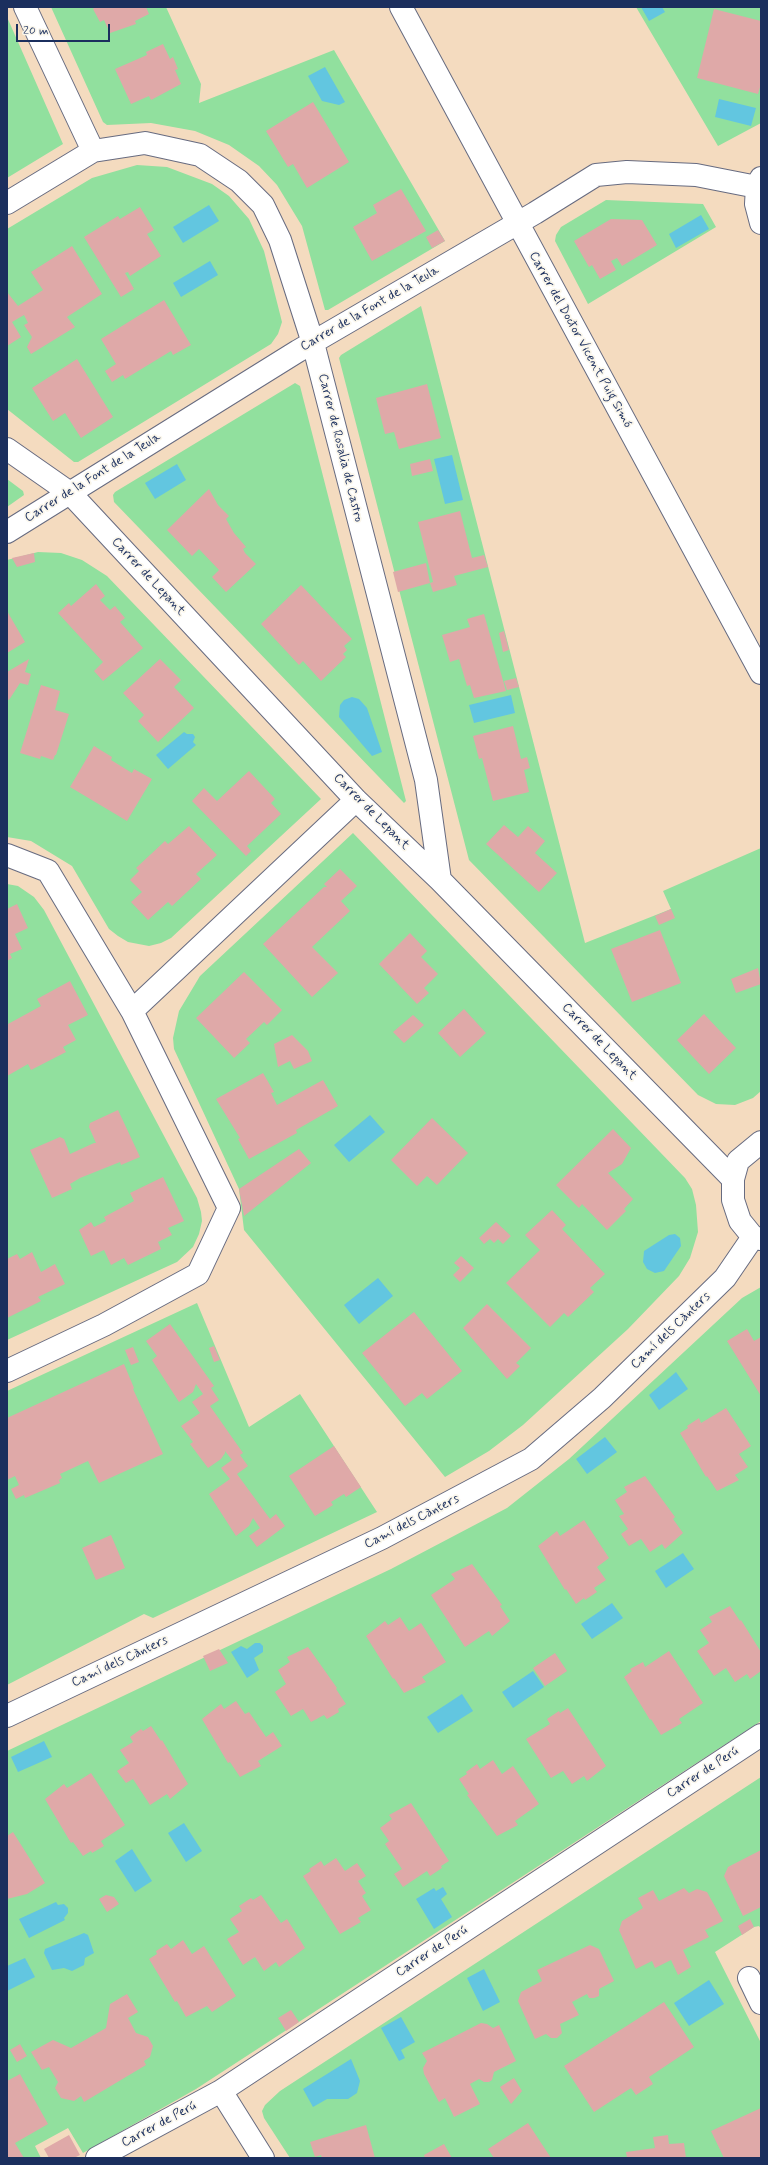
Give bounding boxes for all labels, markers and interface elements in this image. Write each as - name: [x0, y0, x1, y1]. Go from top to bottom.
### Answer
- scale bar: [18, 16, 112, 42]
- text: 20 m: [23, 23, 49, 39]
- street label: Carrer del Doctor Vicent Puig Simó: [525, 249, 635, 431]
- street label: Carrer de la Font de la Teula: [298, 263, 442, 355]
- street label: Carrer de Rosalia de Castro: [314, 372, 366, 524]
- street label: Carrer de la Font de la Teula: [22, 430, 164, 526]
- street label: Carrer de Lepant: [108, 535, 188, 619]
- street label: Carrer de Lepant: [330, 771, 412, 853]
- street label: Carrer de Lepant: [558, 1000, 640, 1084]
- street label: Camí dels Cànters: [628, 1289, 714, 1373]
- street label: Camí dels Cànters: [362, 1491, 462, 1553]
- street label: Camí dels Cànters: [69, 1633, 171, 1691]
- street label: Carrer de Perú: [664, 1744, 742, 1802]
- street label: Carrer de Perú: [393, 1923, 471, 1981]
- street label: Carrer de Perú: [119, 2099, 199, 2151]

